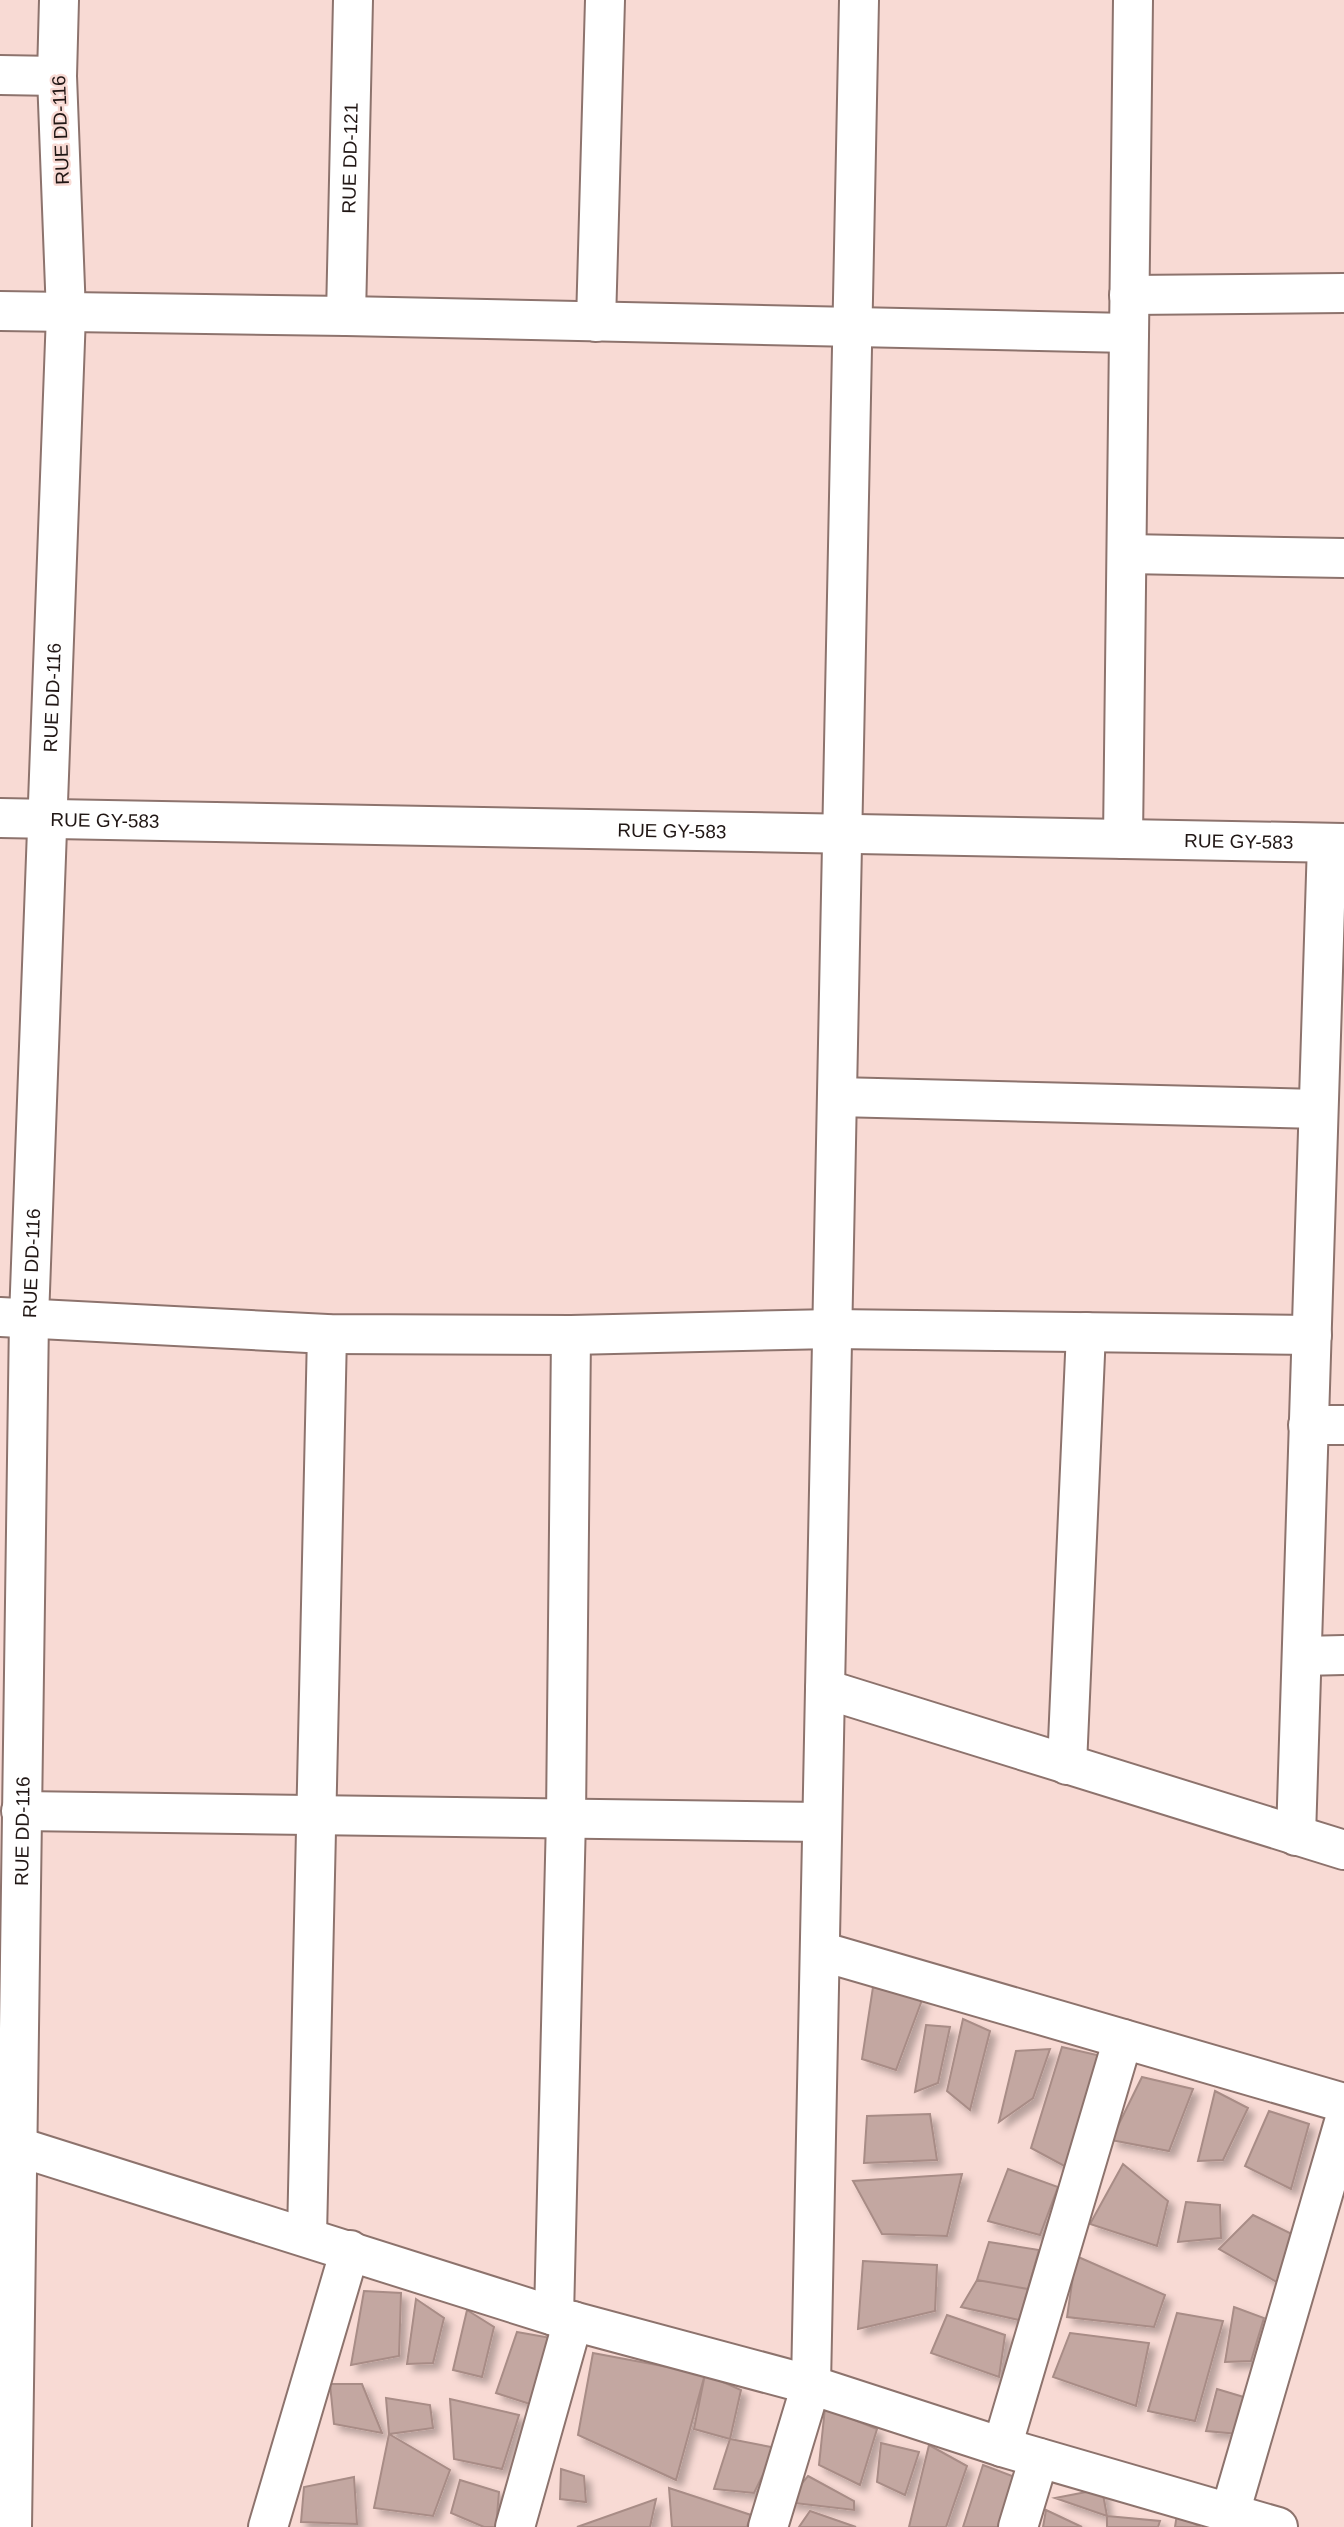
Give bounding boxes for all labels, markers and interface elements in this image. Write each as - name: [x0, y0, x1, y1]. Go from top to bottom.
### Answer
- street label: RUE DD-116: [48, 75, 73, 185]
- street label: RUE DD-121: [338, 102, 362, 214]
- street label: RUE DD-116: [40, 642, 65, 753]
- street label: RUE GY-583: [50, 809, 160, 832]
- street label: RUE GY-583: [617, 819, 727, 843]
- street label: RUE GY-583: [1184, 830, 1294, 853]
- street label: RUE DD-116: [19, 1208, 44, 1318]
- street label: RUE DD-116: [11, 1776, 34, 1886]

